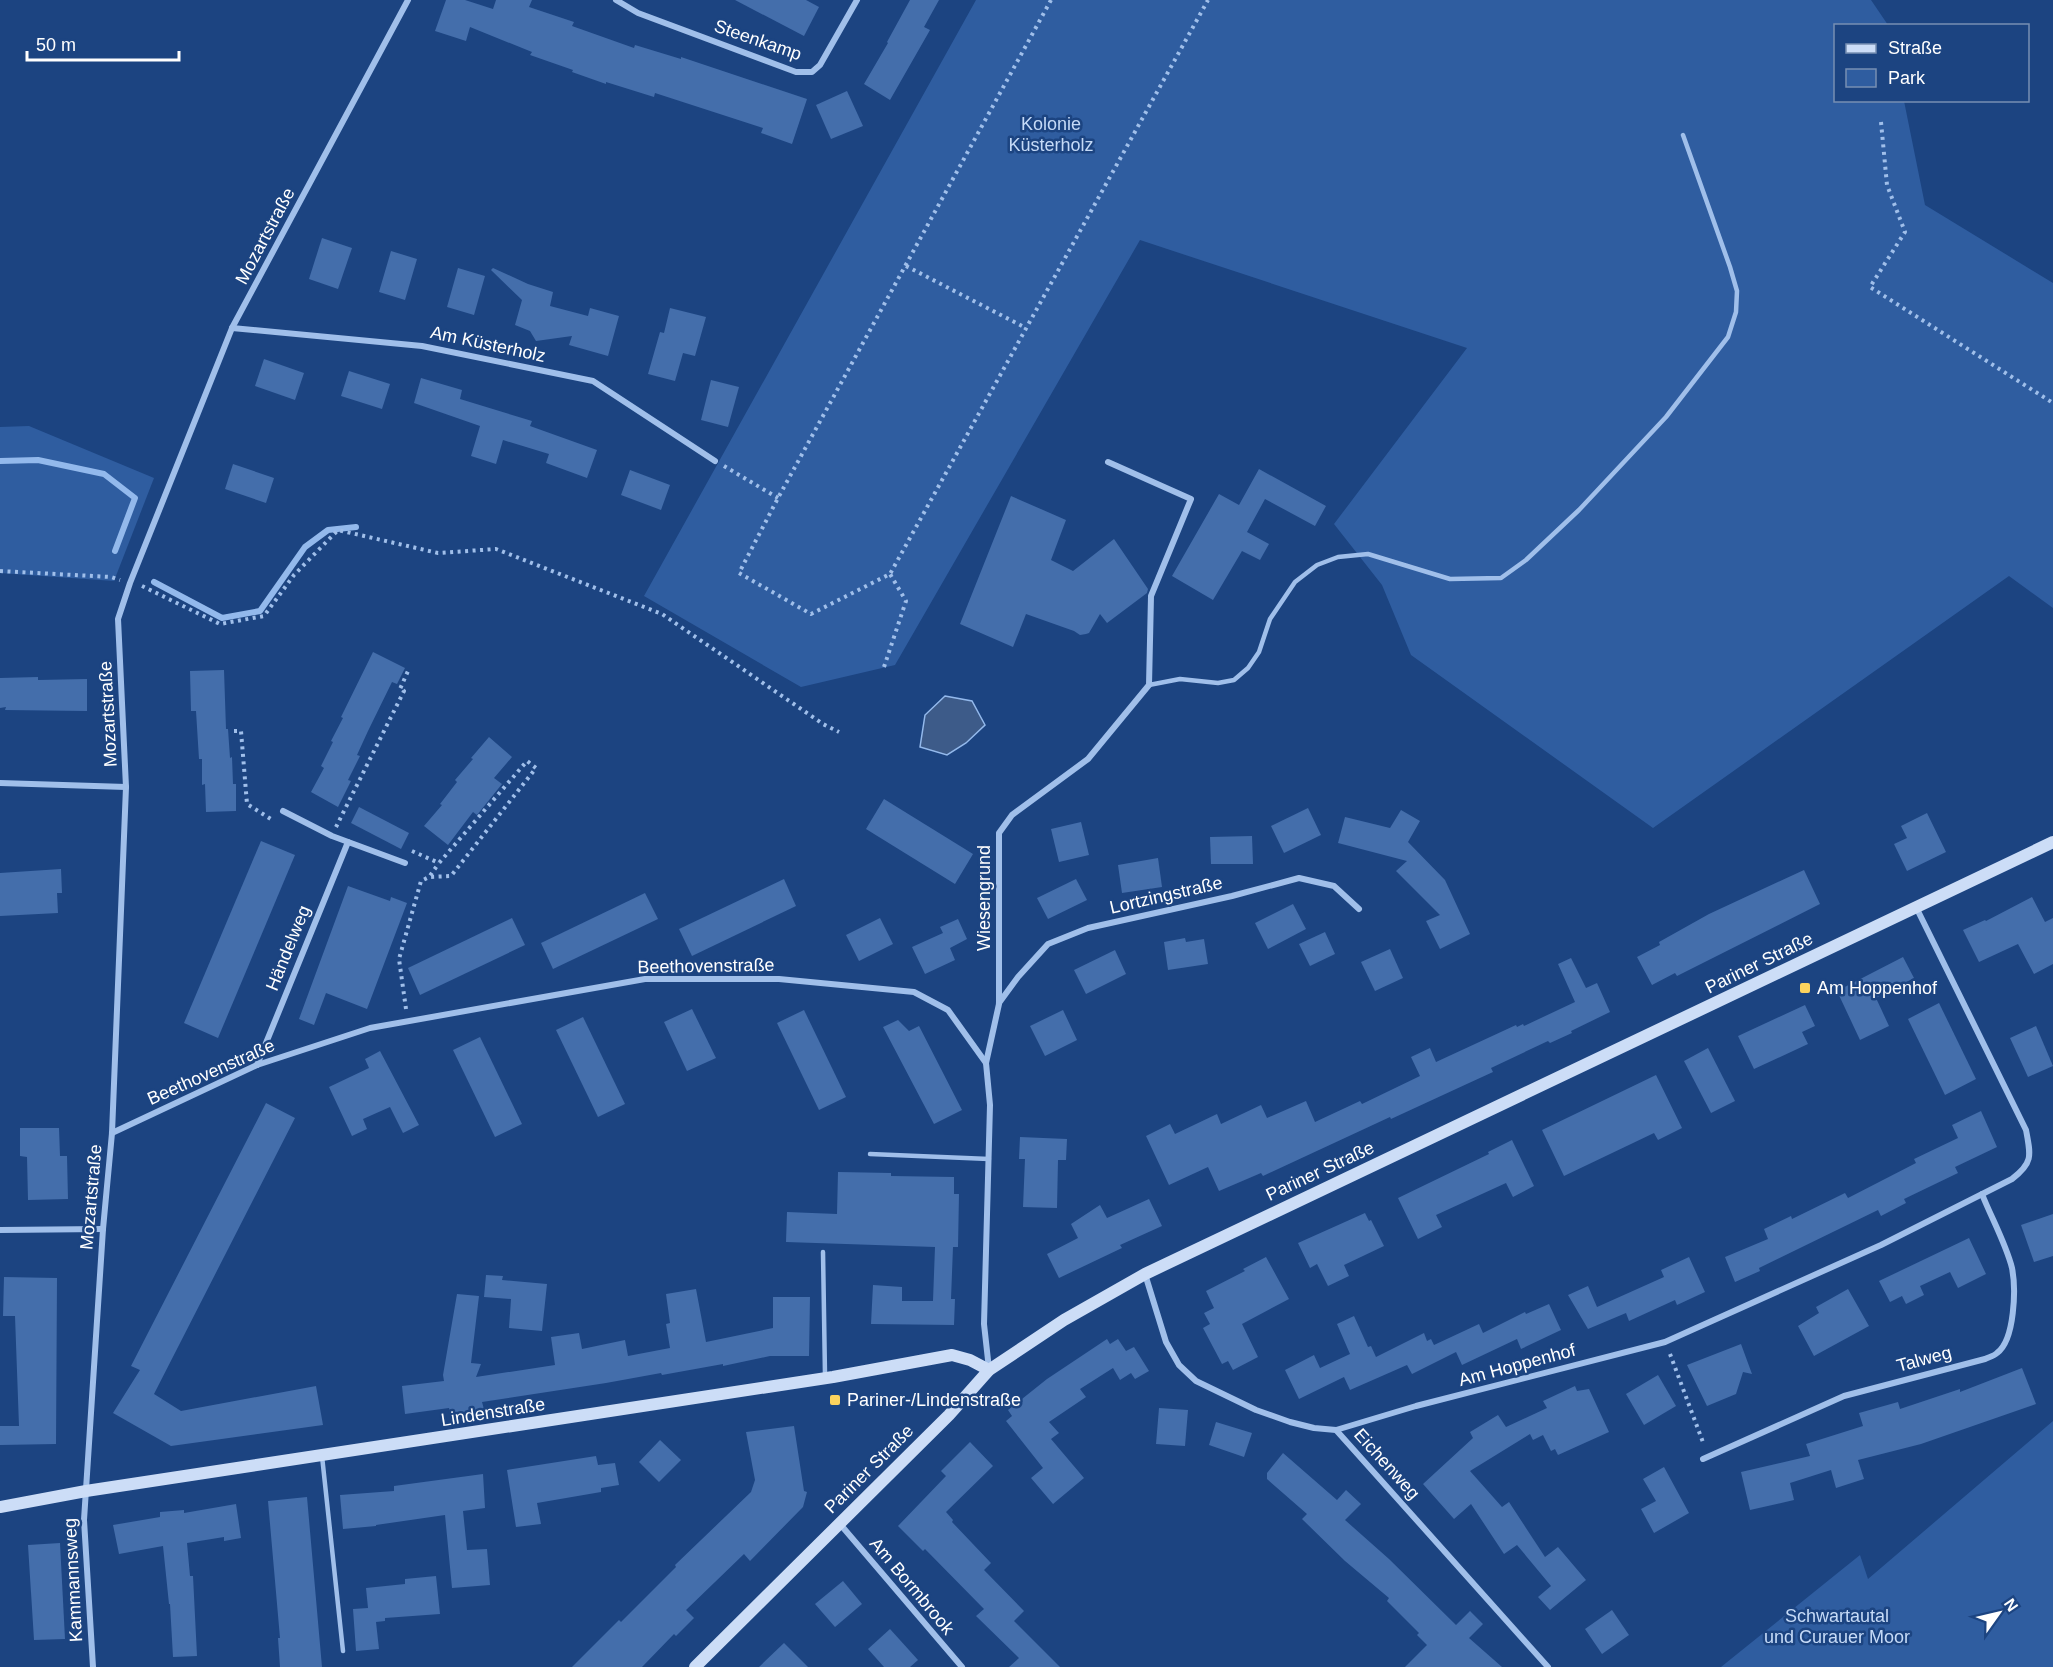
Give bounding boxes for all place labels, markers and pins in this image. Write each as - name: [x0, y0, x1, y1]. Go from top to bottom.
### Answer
- place label: Am Hoppenhof: [1817, 978, 1938, 998]
- marker: Am Hoppenhof: [1798, 981, 1812, 995]
- place label: Pariner-/Lindenstraße: [847, 1390, 1021, 1410]
- marker: Pariner-/Lindenstraße: [828, 1393, 842, 1407]

